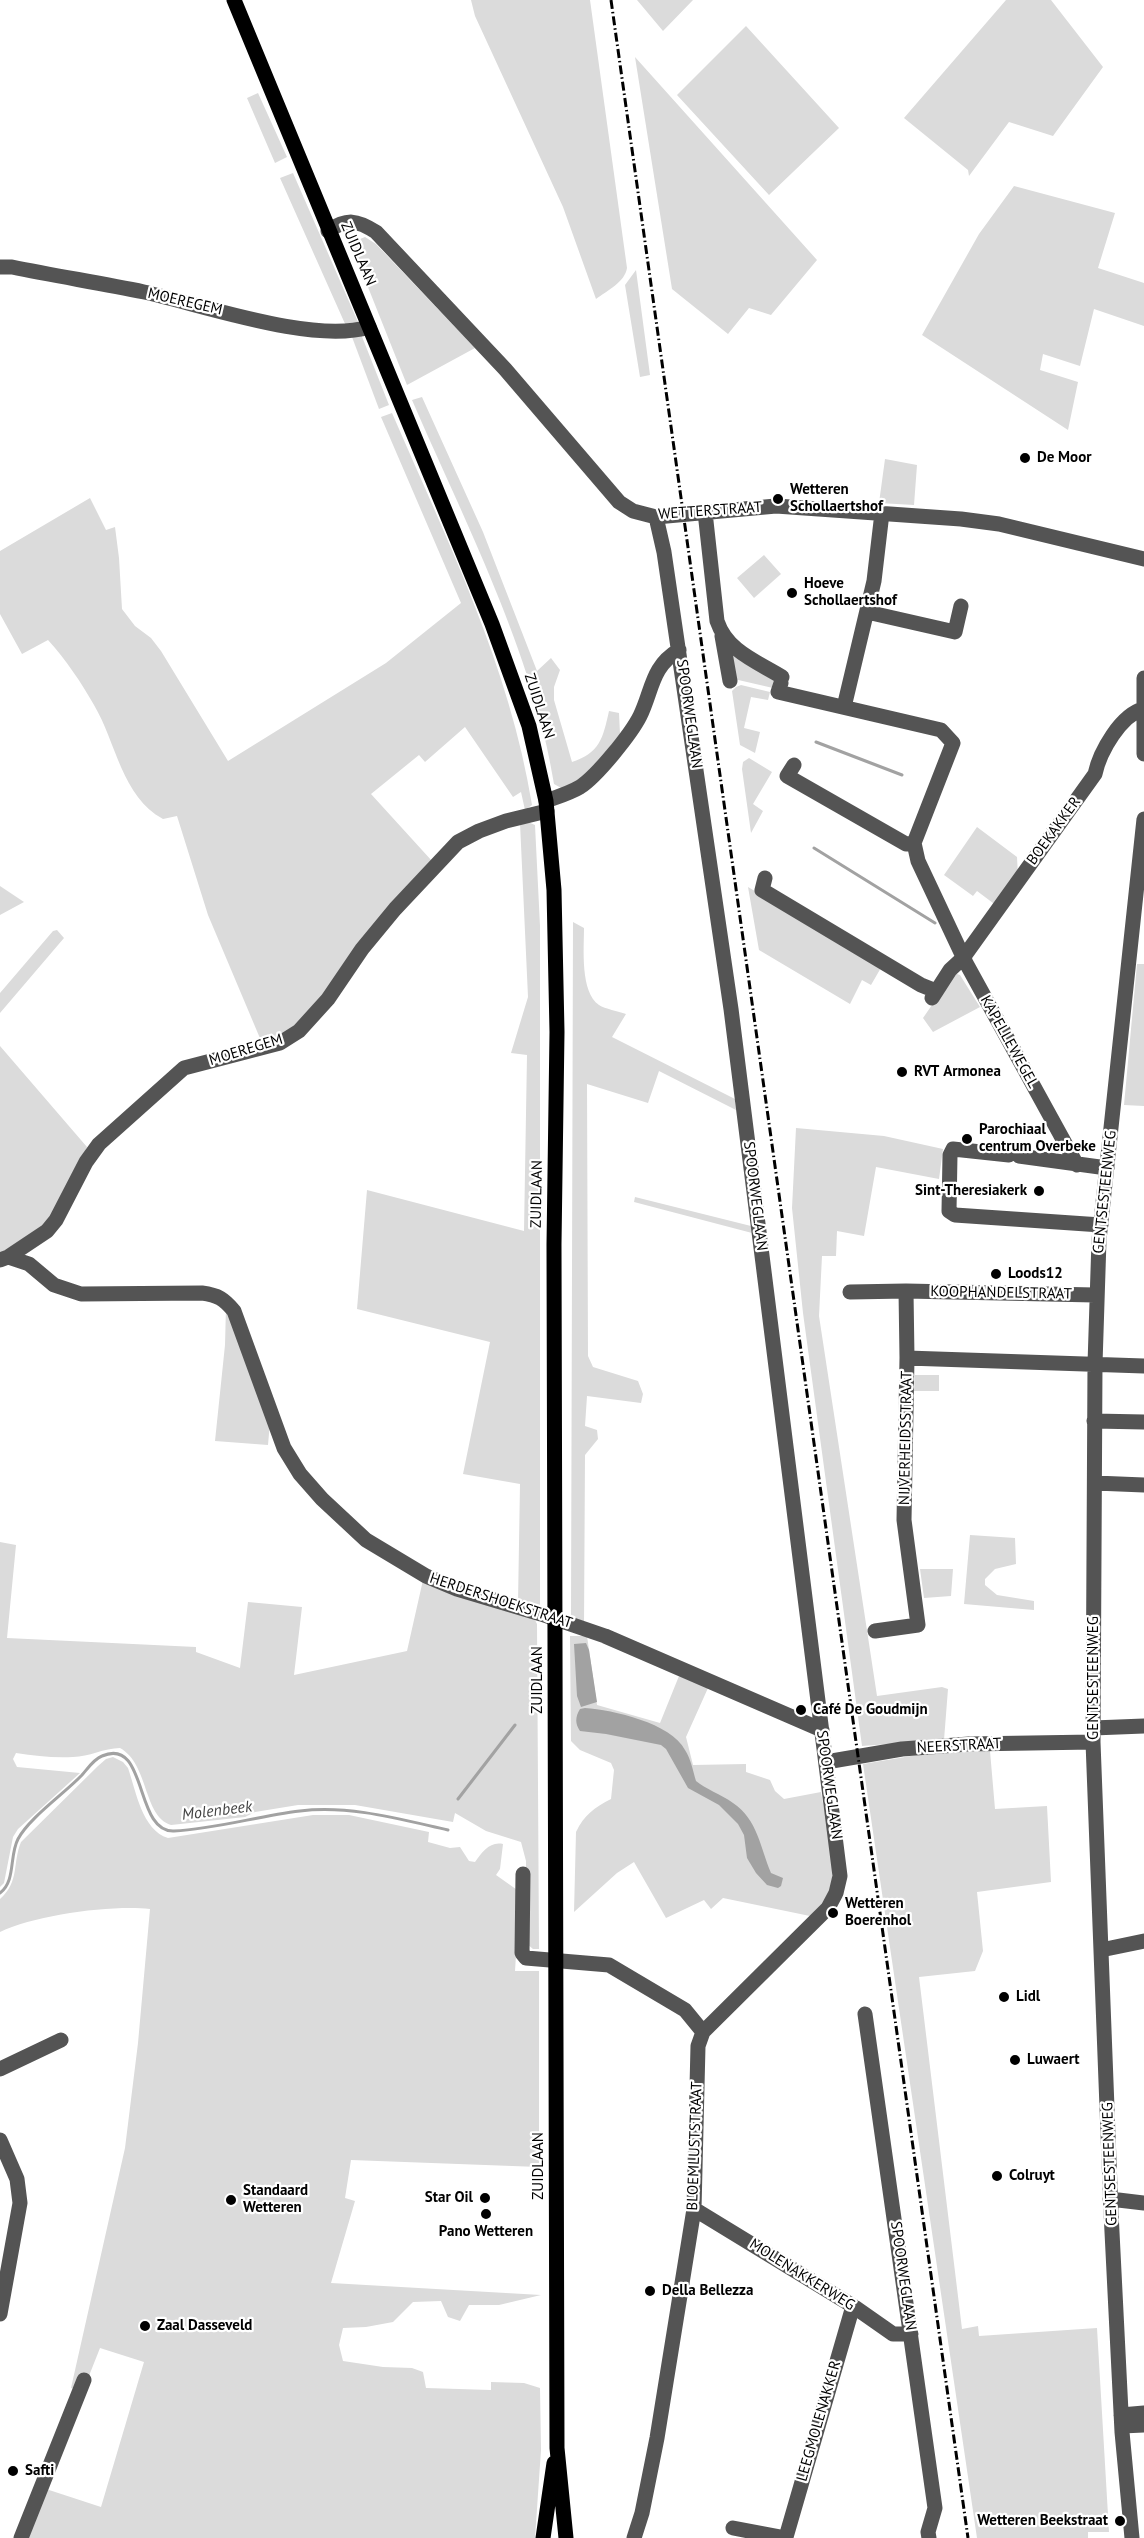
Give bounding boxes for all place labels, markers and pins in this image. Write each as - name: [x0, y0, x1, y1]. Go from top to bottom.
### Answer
- place label: De Moor: [1037, 449, 1091, 467]
- marker: De Moor: [1018, 451, 1032, 465]
- place label: Wetteren Schollaertshof: [790, 481, 883, 516]
- marker: Wetteren Schollaertshof: [771, 492, 785, 506]
- place label: Hoeve Schollaertshof: [804, 575, 897, 610]
- marker: Hoeve Schollaertshof: [785, 586, 799, 600]
- place label: RVT Armonea: [914, 1063, 1001, 1081]
- marker: RVT Armonea: [895, 1065, 909, 1079]
- place label: Parochiaal centrum Overbeke: [979, 1121, 1096, 1156]
- marker: Parochiaal centrum Overbeke: [960, 1132, 974, 1146]
- place label: Sint-Theresiakerk: [915, 1182, 1027, 1200]
- marker: Sint-Theresiakerk: [1032, 1184, 1046, 1198]
- place label: Loods12: [1008, 1265, 1063, 1283]
- marker: Loods12: [989, 1267, 1003, 1281]
- place label: Café De Goudmijn: [813, 1701, 928, 1719]
- marker: Café De Goudmijn: [794, 1703, 808, 1717]
- place label: Wetteren Boerenhol: [845, 1895, 911, 1930]
- marker: Wetteren Boerenhol: [826, 1906, 840, 1920]
- place label: Lidl: [1016, 1988, 1040, 2006]
- marker: Lidl: [997, 1990, 1011, 2004]
- place label: Luwaert: [1027, 2051, 1080, 2069]
- marker: Luwaert: [1008, 2053, 1022, 2067]
- place label: Colruyt: [1009, 2167, 1055, 2185]
- marker: Colruyt: [990, 2169, 1004, 2183]
- place label: Standaard Wetteren: [243, 2182, 308, 2217]
- place label: Star Oil: [425, 2189, 473, 2207]
- marker: Star Oil: [478, 2191, 492, 2205]
- marker: Standaard Wetteren: [224, 2193, 238, 2207]
- marker: Pano Wetteren: [479, 2207, 493, 2221]
- place label: Pano Wetteren: [439, 2223, 533, 2241]
- place label: Della Bellezza: [662, 2282, 753, 2300]
- marker: Della Bellezza: [643, 2284, 657, 2298]
- place label: Zaal Dasseveld: [157, 2317, 252, 2335]
- marker: Zaal Dasseveld: [138, 2319, 152, 2333]
- place label: Safti: [25, 2462, 54, 2480]
- marker: Safti: [6, 2464, 20, 2478]
- place label: Wetteren Beekstraat: [977, 2512, 1108, 2530]
- marker: Wetteren Beekstraat: [1113, 2514, 1127, 2528]

